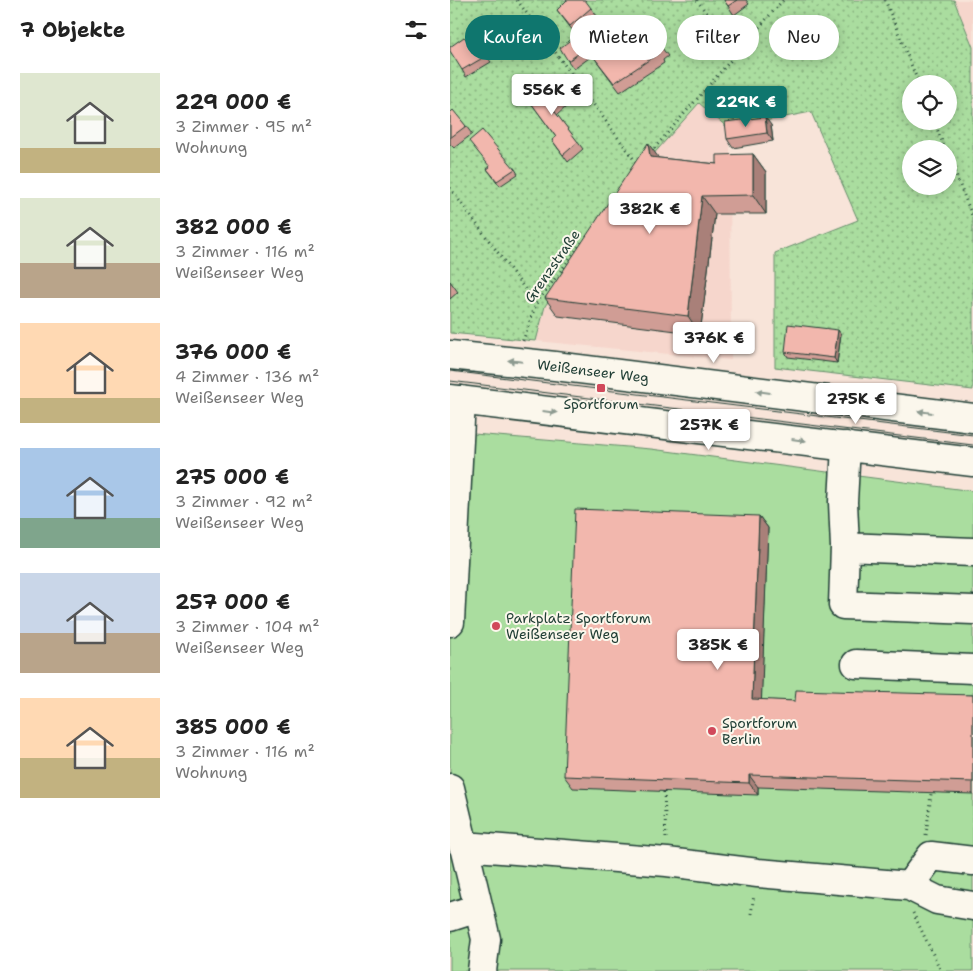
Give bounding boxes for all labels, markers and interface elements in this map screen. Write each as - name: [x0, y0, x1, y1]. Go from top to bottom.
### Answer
- chip: Kaufen: [465, 15, 560, 60]
- chip: Mieten: [570, 15, 667, 60]
- chip: Filter: [677, 15, 759, 60]
- chip: Neu: [769, 15, 839, 60]
- text: 7 Objekte: [20, 16, 125, 44]
- icon: filters: [402, 16, 430, 44]
- pin: 556K €: [511, 74, 593, 116]
- map controls: [902, 75, 957, 195]
- button: locate: [902, 75, 957, 130]
- text: 556K €: [523, 79, 581, 100]
- pin: 229K €: [705, 86, 787, 128]
- text: 229 000 €: [175, 88, 291, 116]
- text: 229K €: [716, 91, 776, 112]
- icon: home: [60, 93, 120, 153]
- text: 3 Zimmer · 95 m²: [175, 116, 312, 137]
- text: Wohnung: [175, 137, 247, 158]
- button: layers: [902, 140, 957, 195]
- pin: 382K €: [609, 192, 691, 235]
- text: 382K €: [620, 198, 680, 219]
- text: 382 000 €: [175, 213, 292, 241]
- icon: home: [60, 218, 120, 278]
- street label: Grenzstraße: [520, 226, 584, 306]
- text: 3 Zimmer · 116 m²: [175, 241, 315, 262]
- text: Weißenseer Weg: [175, 262, 304, 283]
- pin: 376K €: [673, 322, 755, 364]
- text: 376K €: [684, 327, 744, 348]
- text: 376 000 €: [175, 338, 291, 366]
- icon: home: [60, 343, 120, 403]
- street label: Weißenseer Weg: [536, 355, 650, 387]
- one-way arrow: [507, 357, 523, 365]
- text: 4 Zimmer · 136 m²: [175, 366, 319, 387]
- marker: Sportforum: [595, 382, 607, 394]
- pin: 275K €: [815, 382, 897, 425]
- text: Weißenseer Weg: [175, 387, 304, 408]
- one-way arrow: [755, 387, 771, 395]
- text: 275K €: [827, 388, 885, 409]
- place label: Sportforum: [563, 395, 639, 413]
- one-way arrow: [543, 408, 559, 416]
- pin: 257K €: [668, 408, 750, 451]
- one-way arrow: [916, 408, 932, 416]
- text: 257K €: [679, 414, 739, 435]
- one-way arrow: [791, 436, 807, 444]
- text: 275 000 €: [175, 463, 289, 491]
- icon: home: [60, 468, 120, 528]
- text: 3 Zimmer · 92 m²: [175, 491, 313, 512]
- text: Weißenseer Weg: [175, 512, 304, 533]
- text: 257 000 €: [175, 588, 290, 616]
- icon: home: [60, 593, 120, 653]
- place label: Parkplatz Sportforum Weißenseer Weg: [506, 609, 651, 643]
- text: 3 Zimmer · 104 m²: [175, 616, 320, 637]
- marker: Parkplatz Sportforum Weißenseer Weg: [490, 620, 502, 632]
- pin: 385K €: [677, 628, 759, 671]
- text: 385K €: [688, 634, 748, 655]
- text: Weißenseer Weg: [175, 637, 304, 658]
- text: 385 000 €: [175, 713, 291, 741]
- place label: Sportforum Berlin: [722, 714, 797, 748]
- icon: home: [60, 718, 120, 778]
- marker: Sportforum Berlin: [706, 725, 718, 737]
- text: 3 Zimmer · 116 m²: [175, 741, 315, 762]
- text: Wohnung: [175, 762, 247, 783]

